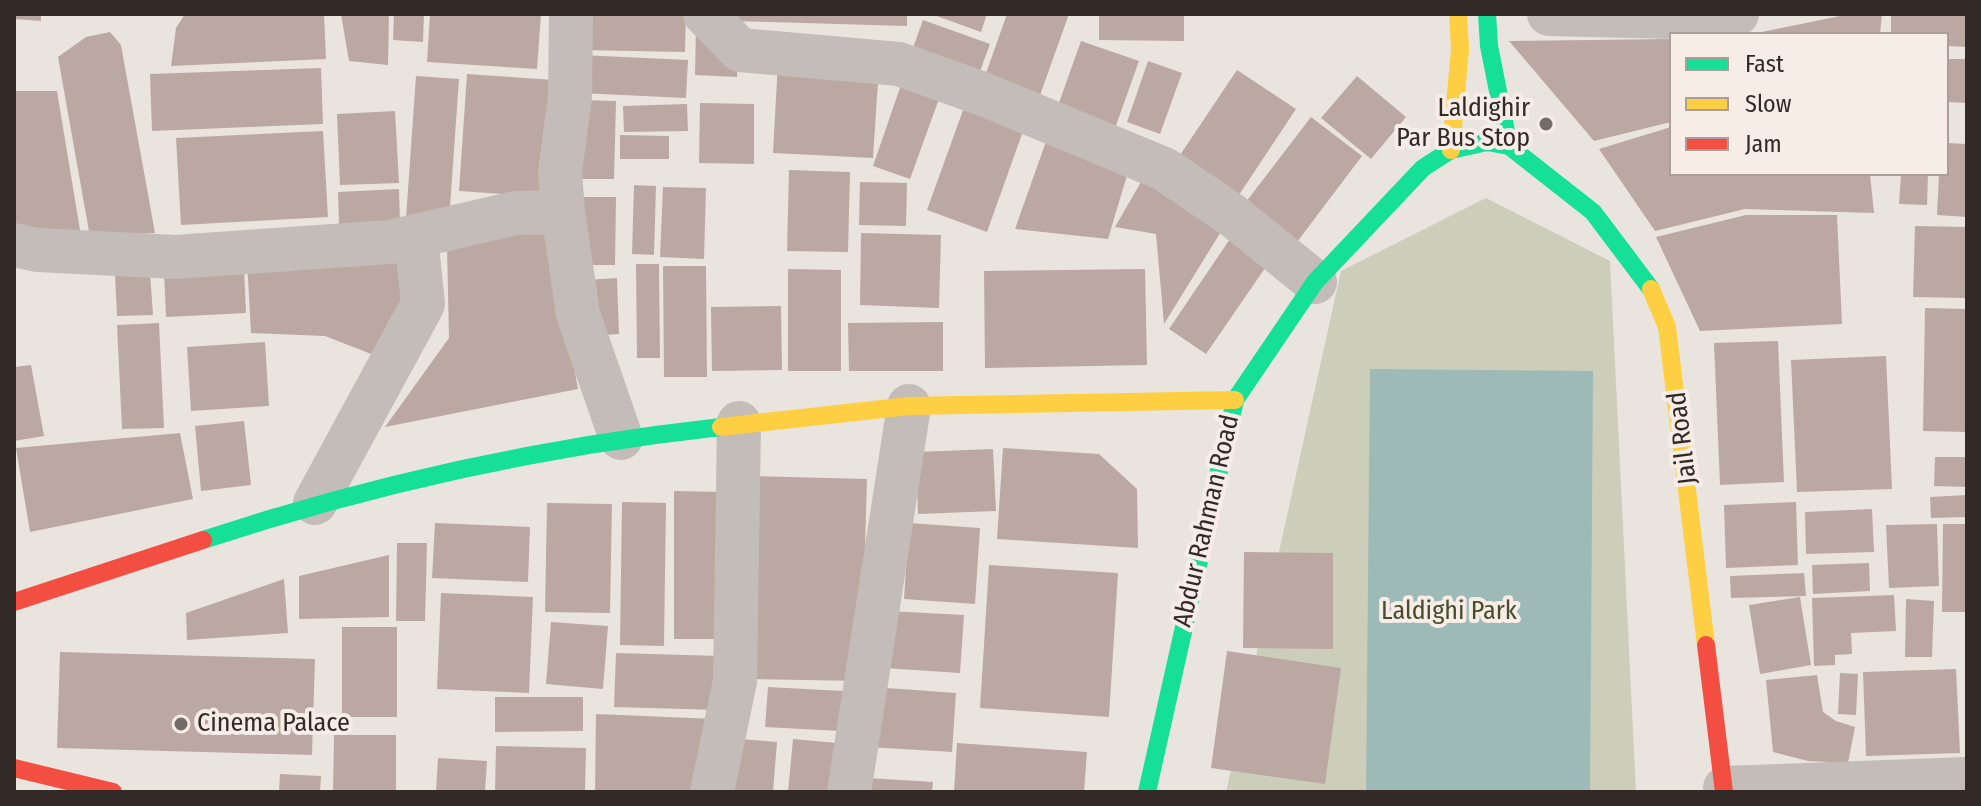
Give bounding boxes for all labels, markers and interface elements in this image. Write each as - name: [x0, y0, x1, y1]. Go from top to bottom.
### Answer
- legend: [1669, 32, 1949, 176]
- text: Fast: [1745, 50, 1784, 78]
- text: Slow: [1745, 90, 1791, 118]
- place label: Laldighir Par Bus Stop: [1396, 93, 1530, 154]
- marker: Laldighir Par Bus Stop: [1537, 115, 1555, 133]
- text: Jam: [1745, 130, 1782, 158]
- street label: Jail Road: [1662, 390, 1704, 486]
- street label: Abdur Rahman Road: [1167, 412, 1247, 630]
- park label: Laldighi Park: [1381, 596, 1517, 628]
- place label: Cinema Palace: [197, 708, 350, 740]
- marker: Cinema Palace: [172, 715, 190, 733]

